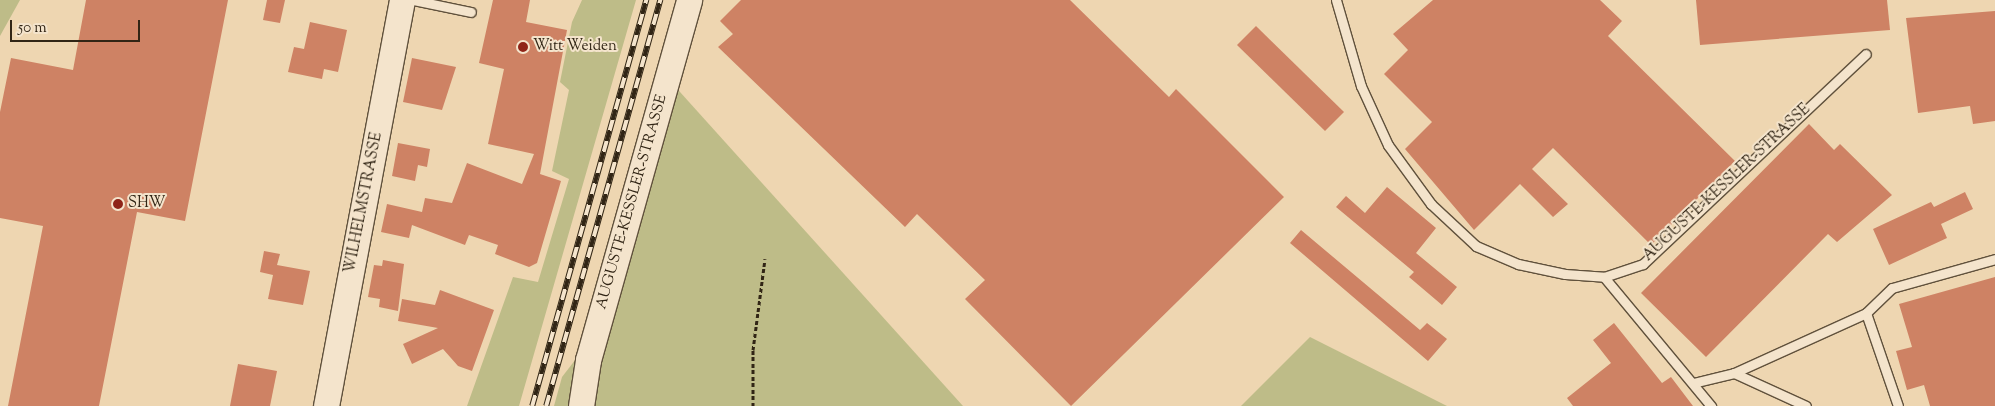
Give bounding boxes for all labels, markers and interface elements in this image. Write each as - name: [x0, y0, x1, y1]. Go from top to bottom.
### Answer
- scale bar: [12, 10, 142, 42]
- text: 50 m: [18, 18, 47, 39]
- place label: Witt Weiden: [533, 38, 617, 56]
- marker: Witt Weiden: [517, 41, 529, 53]
- street label: AUGUSTE-KESSLER-STRASSE: [593, 93, 671, 311]
- street label: AUGUSTE-KESSLER-STRASSE: [1640, 101, 1814, 265]
- street label: WILHELMSTRASSE: [341, 131, 387, 275]
- place label: SHW: [128, 195, 165, 213]
- marker: SHW: [112, 198, 124, 210]

